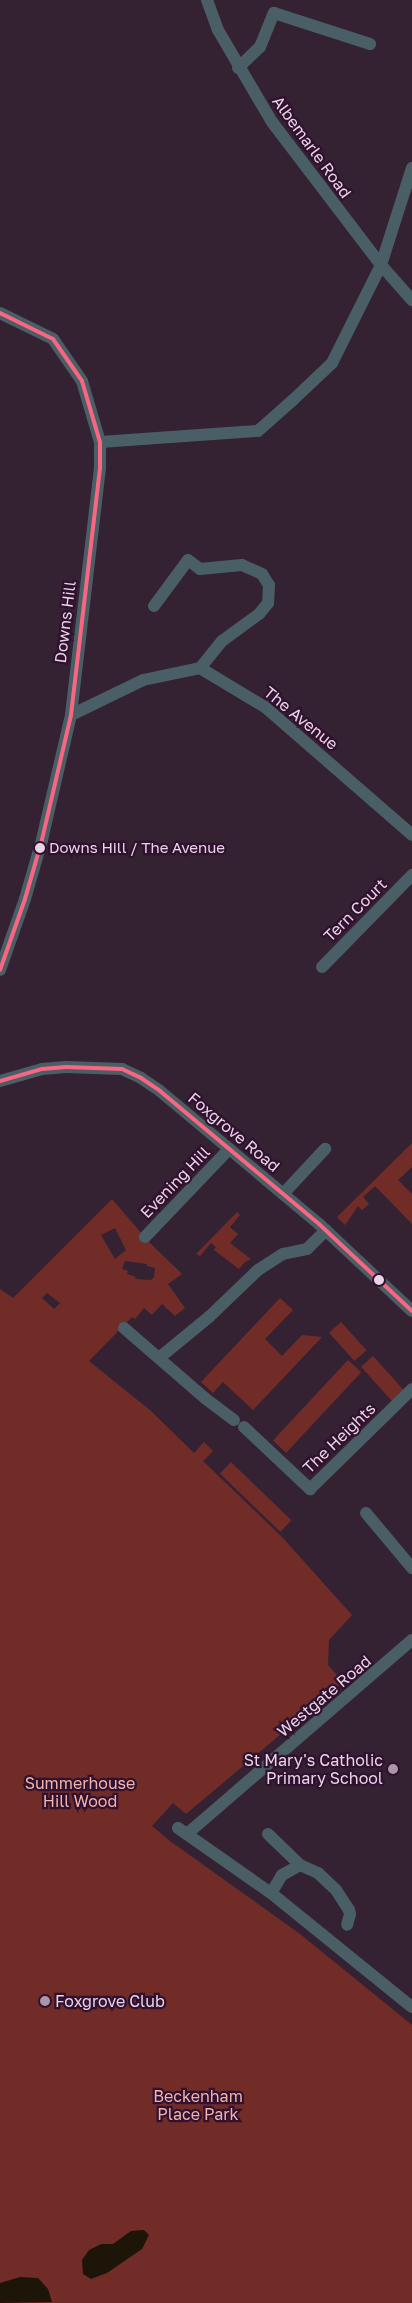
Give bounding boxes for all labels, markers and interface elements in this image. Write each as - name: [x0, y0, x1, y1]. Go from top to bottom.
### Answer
- street label: Albemarle Road: [269, 92, 355, 202]
- street label: Downs Hill: [50, 580, 80, 664]
- street label: The Avenue: [260, 682, 342, 754]
- place label: Downs Hill / The Avenue: [49, 839, 225, 857]
- marker: Downs Hill / The Avenue: [35, 843, 45, 853]
- street label: Tern Court: [320, 875, 390, 945]
- street label: Foxgrove Road: [184, 1088, 284, 1176]
- street label: Evening Hill: [136, 1142, 214, 1222]
- unlabelled marker: [374, 1275, 384, 1285]
- street label: The Heights: [299, 1399, 379, 1477]
- street label: Westgate Road: [273, 1651, 375, 1741]
- place label: St Mary's Catholic Primary School: [244, 1750, 383, 1788]
- marker: St Mary's Catholic Primary School: [387, 1763, 399, 1775]
- park label: Summerhouse Hill Wood: [25, 1773, 135, 1811]
- place label: Foxgrove Club: [55, 1991, 165, 2011]
- marker: Foxgrove Club: [39, 1995, 51, 2007]
- park label: Beckenham Place Park: [153, 2086, 243, 2124]

